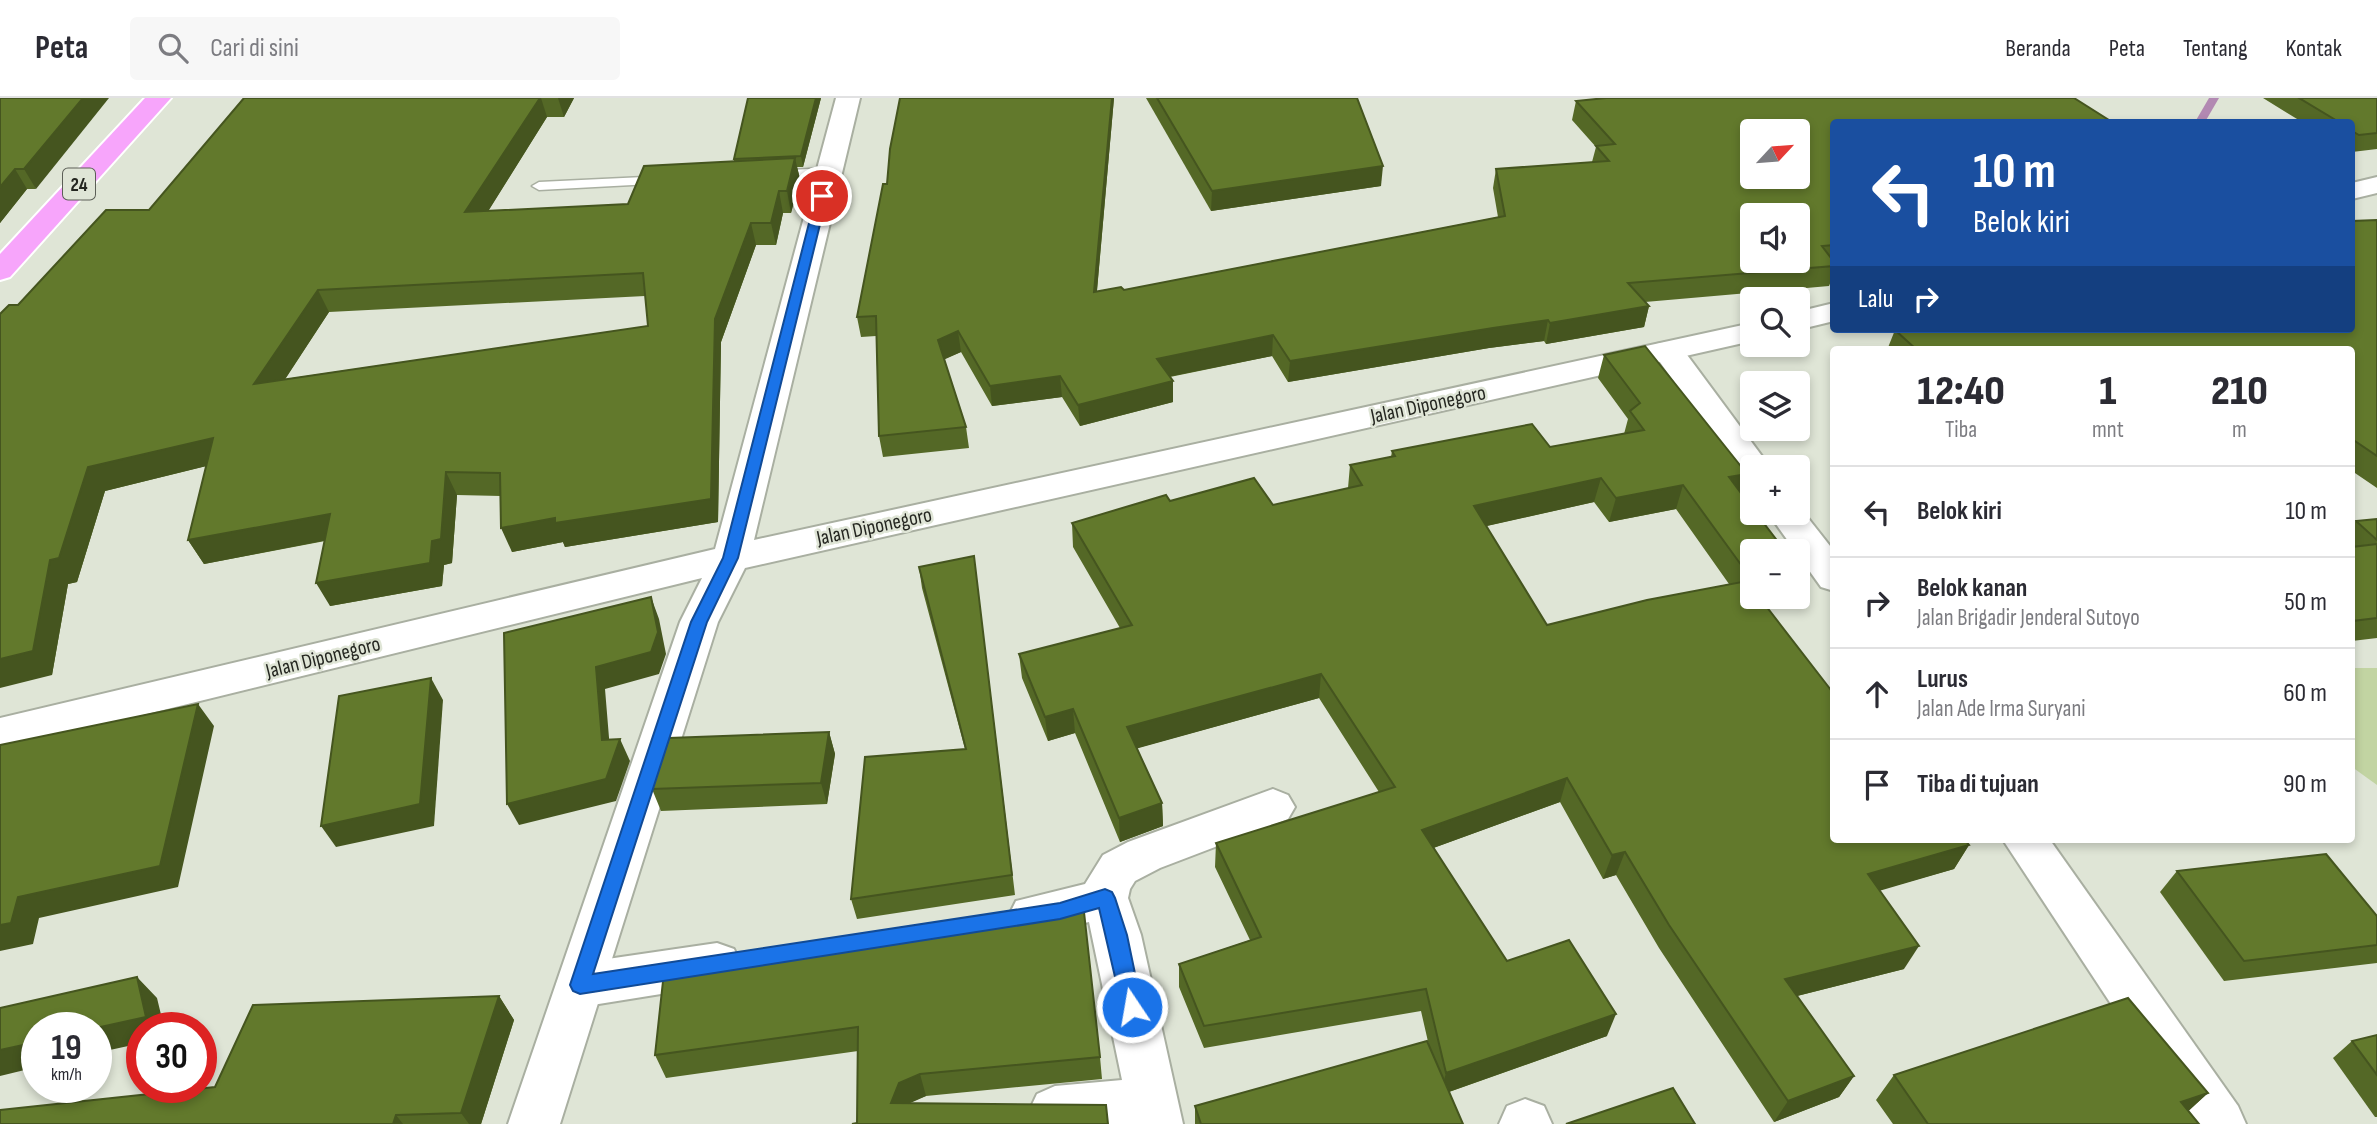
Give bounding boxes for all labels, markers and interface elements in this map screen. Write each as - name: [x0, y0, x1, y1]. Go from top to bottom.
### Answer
- search box: [130, 17, 620, 80]
- text: Peta: [35, 28, 88, 68]
- icon: search: [154, 29, 192, 67]
- text: Cari di sini: [210, 33, 299, 64]
- text: Beranda: [2005, 34, 2071, 63]
- text: Peta: [2109, 34, 2145, 63]
- text: Tentang: [2183, 34, 2248, 63]
- text: Kontak: [2286, 34, 2342, 63]
- north arrow: [1740, 119, 1810, 189]
- map controls: [1740, 119, 1810, 609]
- text: 10 m: [1973, 143, 2056, 202]
- icon: left: [1858, 147, 1949, 238]
- pin: [792, 166, 852, 226]
- road number: 24: [63, 169, 95, 200]
- icon: arrive: [803, 177, 841, 215]
- button: sound: [1740, 203, 1810, 273]
- text: Belok kiri: [1973, 203, 2070, 242]
- icon: right: [1907, 280, 1945, 318]
- text: Lalu: [1858, 284, 1893, 315]
- button: search: [1740, 287, 1810, 357]
- text: 12:40: [1917, 366, 2005, 417]
- text: 1: [2099, 366, 2117, 417]
- text: 210: [2211, 366, 2268, 417]
- button: layers: [1740, 371, 1810, 441]
- street label: Jalan Diponegoro: [1367, 380, 1488, 429]
- text: Tiba: [1945, 416, 1977, 444]
- text: mnt: [2092, 416, 2124, 444]
- text: m: [2232, 416, 2247, 444]
- button: +: [1740, 455, 1810, 525]
- icon: left: [1858, 493, 1896, 531]
- text: Belok kiri: [1917, 496, 2002, 527]
- text: 10 m: [2285, 496, 2327, 527]
- street label: Jalan Diponegoro: [813, 502, 934, 551]
- button: −: [1740, 539, 1810, 609]
- text: Belok kanan: [1917, 573, 2027, 604]
- icon: right: [1858, 584, 1896, 622]
- text: 50 m: [2284, 587, 2327, 618]
- text: Jalan Brigadir Jenderal Sutoyo: [1917, 604, 2140, 632]
- street label: Jalan Diponegoro: [262, 631, 383, 684]
- text: Lurus: [1917, 664, 1968, 695]
- icon: ahead: [1858, 675, 1896, 713]
- text: 60 m: [2283, 678, 2327, 709]
- text: Jalan Ade Irma Suryani: [1917, 695, 2086, 723]
- icon: arrive: [1858, 766, 1896, 804]
- text: Tiba di tujuan: [1917, 769, 2039, 800]
- text: 90 m: [2283, 769, 2327, 800]
- position arrow: [1095, 970, 1169, 1044]
- speed limit sign: 30: [126, 1012, 217, 1103]
- text: 19: [51, 1027, 82, 1070]
- text: km/h: [51, 1064, 82, 1085]

